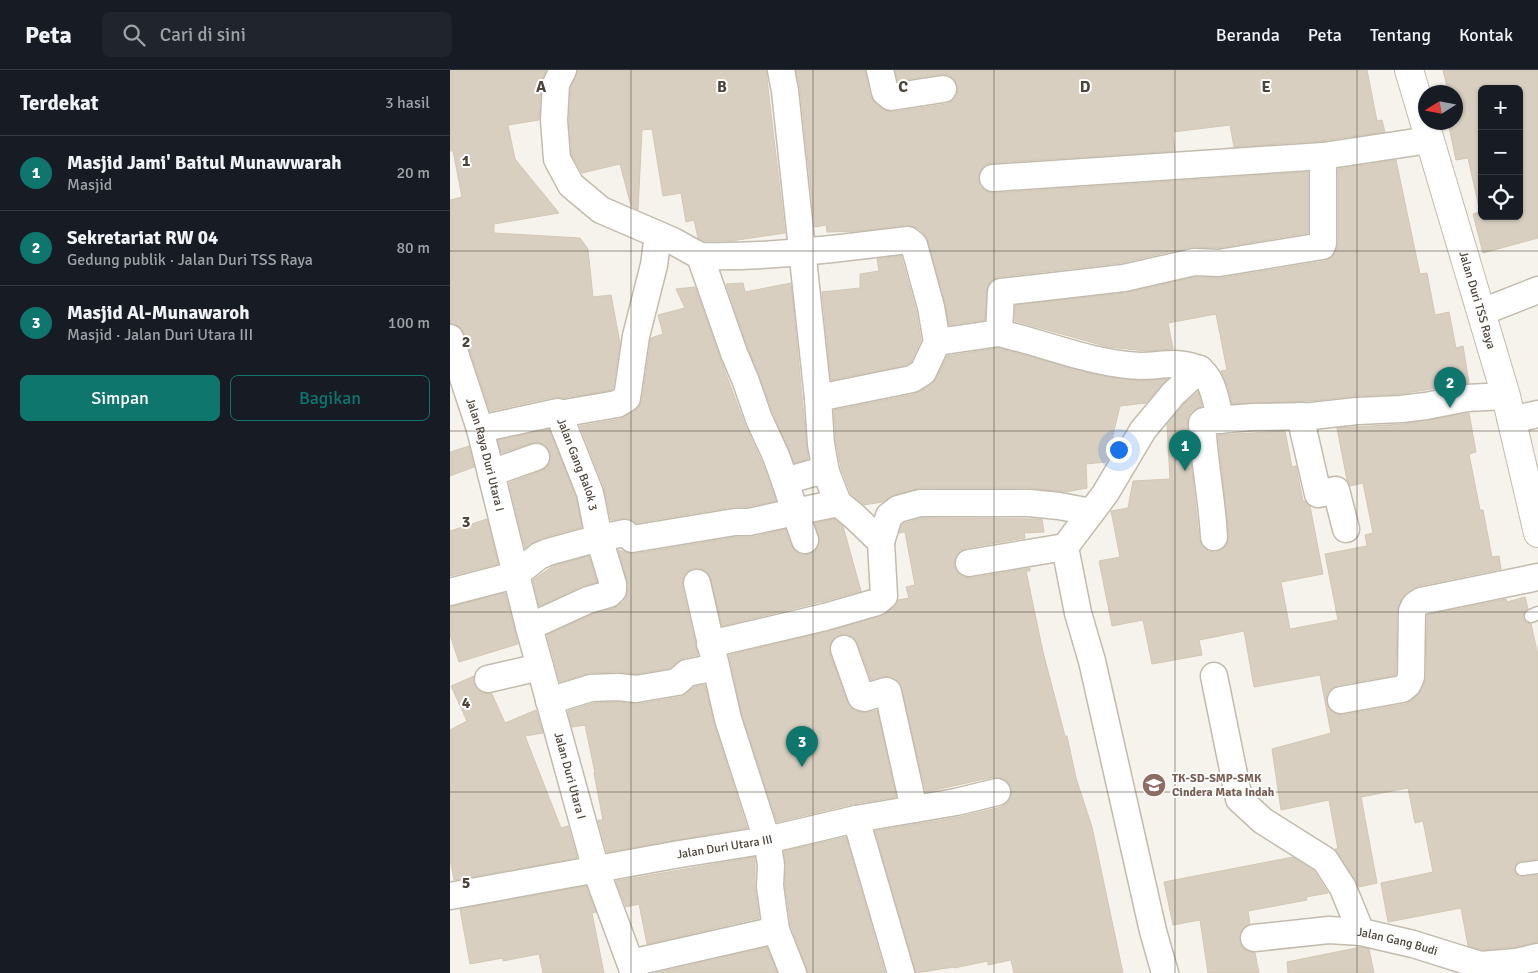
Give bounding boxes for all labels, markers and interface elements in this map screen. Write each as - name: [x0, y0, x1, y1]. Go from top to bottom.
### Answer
- search box: [102, 12, 452, 57]
- text: Peta: [25, 20, 72, 50]
- icon: search: [120, 21, 148, 49]
- text: Cari di sini: [160, 23, 246, 47]
- text: Beranda: [1216, 24, 1280, 46]
- text: Peta: [1308, 24, 1342, 46]
- text: Tentang: [1370, 24, 1431, 46]
- text: Kontak: [1459, 24, 1513, 46]
- text: A: [536, 77, 547, 97]
- text: B: [717, 77, 727, 97]
- text: C: [898, 77, 908, 97]
- text: D: [1080, 77, 1091, 97]
- text: E: [1261, 77, 1271, 97]
- north arrow: [1418, 85, 1463, 130]
- map controls: [1478, 85, 1523, 220]
- button: +: [1478, 85, 1523, 130]
- text: Terdekat: [20, 90, 99, 116]
- text: 3 hasil: [385, 93, 430, 113]
- button: −: [1478, 130, 1523, 175]
- text: Masjid Jami' Baitul Munawwarah: [67, 151, 342, 175]
- text: 1: [462, 151, 471, 171]
- text: 1: [32, 163, 40, 183]
- text: 20 m: [396, 163, 430, 183]
- text: Masjid: [67, 175, 112, 195]
- button: locate: [1478, 175, 1523, 220]
- text: Sekretariat RW 04: [67, 226, 218, 250]
- text: 2: [32, 238, 40, 258]
- text: 80 m: [396, 238, 430, 258]
- street label: Jalan Duri TSS Raya: [1456, 249, 1499, 351]
- text: Gedung publik · Jalan Duri TSS Raya: [67, 250, 313, 270]
- text: Masjid Al-Munawaroh: [67, 301, 250, 325]
- text: 3: [32, 313, 40, 333]
- text: 100 m: [388, 313, 430, 333]
- text: Masjid · Jalan Duri Utara III: [67, 325, 253, 345]
- text: 2: [462, 332, 470, 352]
- pin: 2: [1434, 367, 1466, 408]
- button: Simpan: [20, 375, 220, 421]
- button: Bagikan: [230, 375, 430, 421]
- street label: Jalan Raya Duri Utara I: [463, 396, 508, 513]
- street label: Jalan Gang Balok 3: [554, 416, 601, 512]
- pin: 1: [1169, 430, 1201, 471]
- your location: [1106, 437, 1132, 463]
- text: 3: [462, 512, 470, 532]
- text: 4: [462, 693, 471, 713]
- pin: 3: [786, 726, 818, 767]
- street label: Jalan Duri Utara I: [551, 730, 589, 821]
- place label: TK-SD-SMP-SMK Cindera Mata Indah: [1172, 771, 1275, 800]
- school or university icon: TK-SD-SMP-SMK Cindera Mata Indah: [1141, 772, 1167, 798]
- street label: Jalan Duri Utara III: [676, 831, 774, 862]
- text: 5: [462, 873, 470, 893]
- street label: Jalan Gang Budi: [1357, 924, 1440, 959]

